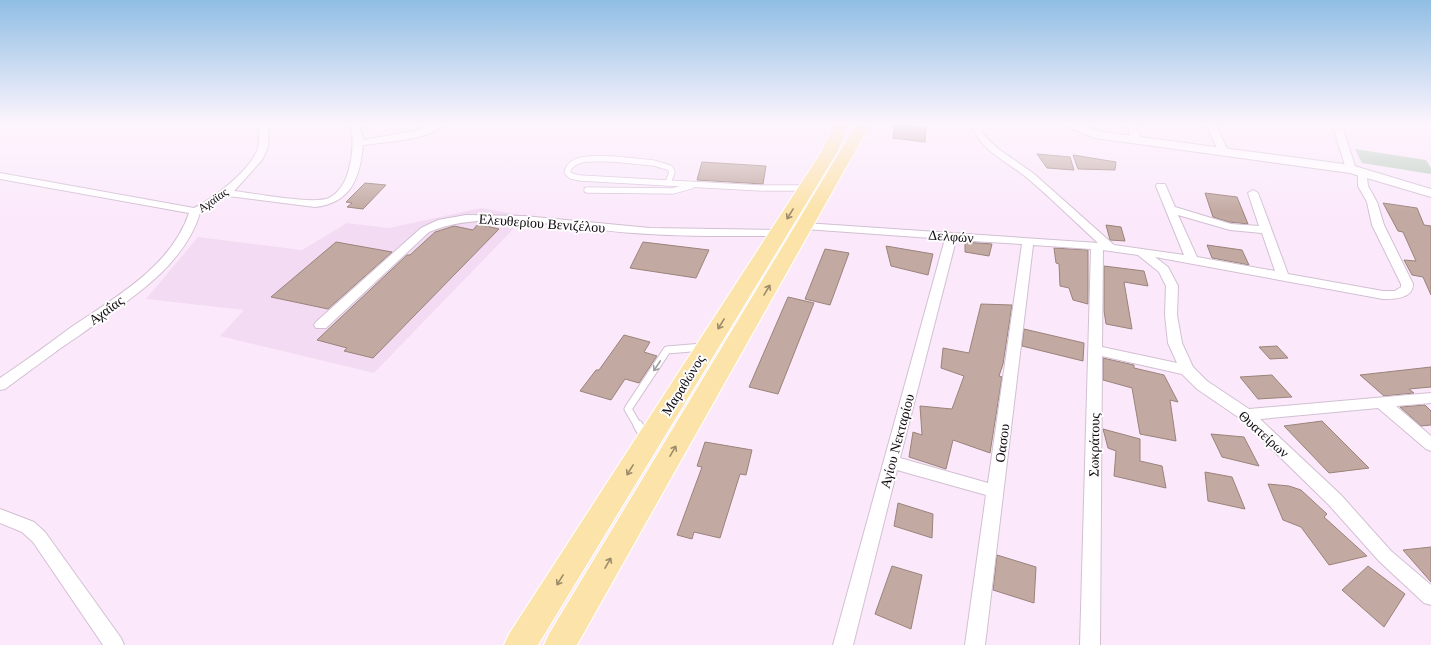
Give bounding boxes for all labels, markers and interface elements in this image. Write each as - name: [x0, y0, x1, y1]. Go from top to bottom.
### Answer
- street label: Αχαϊας: [195, 185, 231, 215]
- one-way arrow: [786, 208, 794, 220]
- street label: Ελευθερίου Βενιζέλου: [478, 212, 606, 235]
- street label: Δελφών: [928, 227, 974, 246]
- one-way arrow: [764, 284, 772, 296]
- street label: Αχαΐας: [86, 293, 127, 328]
- one-way arrow: [717, 318, 725, 329]
- street label: Μαραθώνος: [659, 352, 708, 418]
- one-way arrow: [652, 360, 661, 371]
- street label: Αγίου Νεκταρίου: [878, 392, 917, 490]
- street label: Θυατείρων: [1236, 408, 1292, 461]
- street label: Σωκράτους: [1086, 413, 1103, 477]
- street label: Οασου: [993, 423, 1012, 463]
- one-way arrow: [670, 445, 678, 457]
- one-way arrow: [625, 464, 633, 476]
- one-way arrow: [604, 557, 612, 569]
- one-way arrow: [556, 574, 564, 586]

